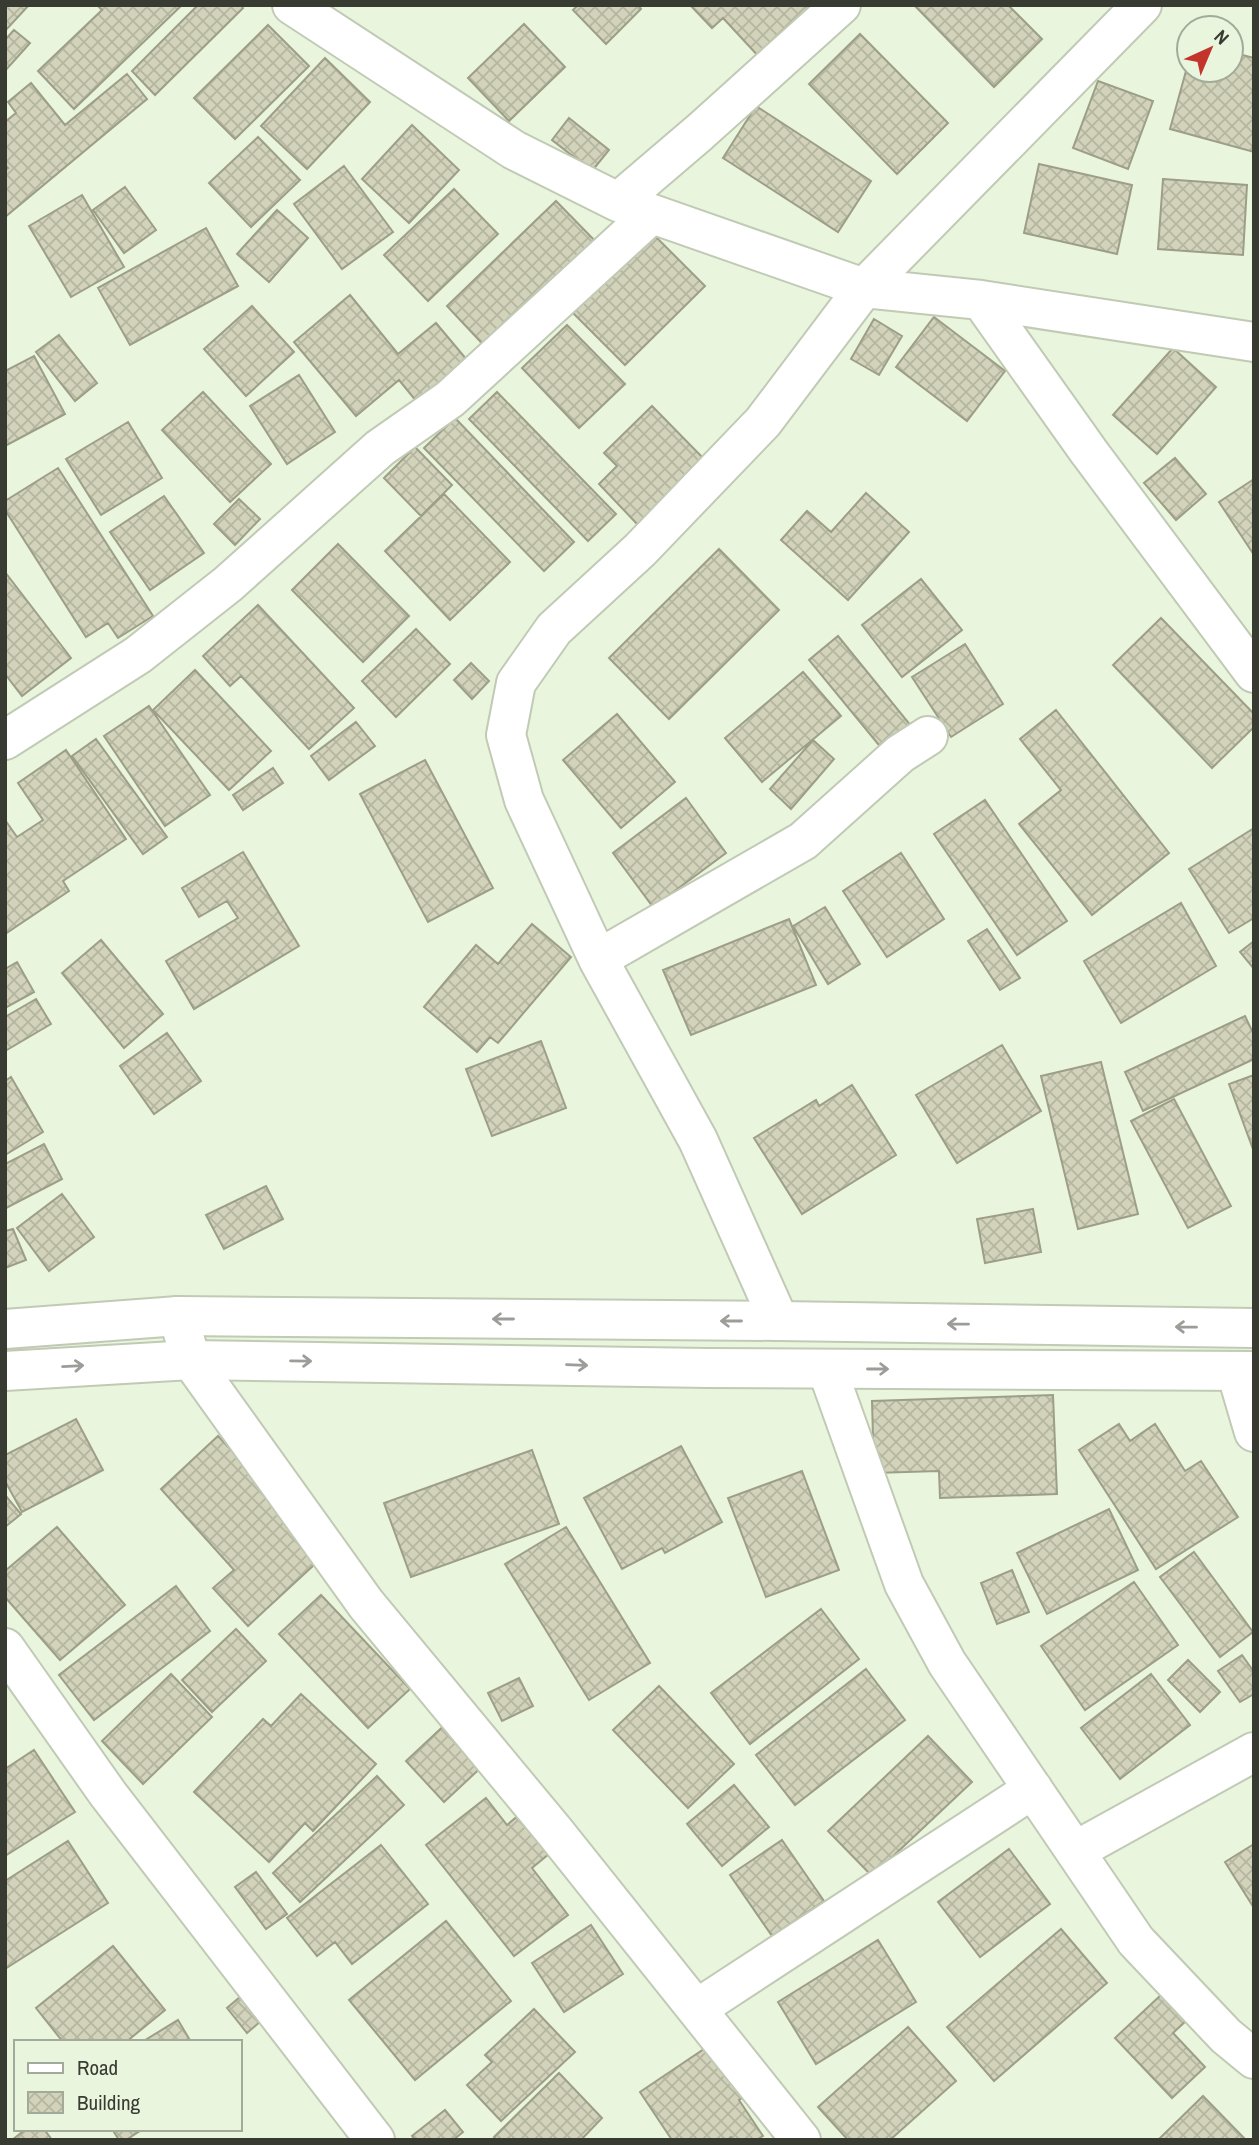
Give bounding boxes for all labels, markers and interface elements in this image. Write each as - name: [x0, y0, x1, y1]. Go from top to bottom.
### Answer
- north arrow: [1175, 14, 1245, 84]
- text: N: [1209, 24, 1235, 50]
- one-way arrow: [492, 1312, 515, 1326]
- one-way arrow: [719, 1314, 742, 1328]
- one-way arrow: [947, 1317, 970, 1331]
- one-way arrow: [1174, 1321, 1197, 1334]
- one-way arrow: [289, 1354, 312, 1368]
- one-way arrow: [565, 1358, 588, 1371]
- one-way arrow: [62, 1360, 85, 1373]
- one-way arrow: [866, 1362, 889, 1376]
- legend: [14, 2040, 242, 2131]
- text: Road: [77, 2053, 118, 2082]
- text: Building: [77, 2088, 141, 2117]

